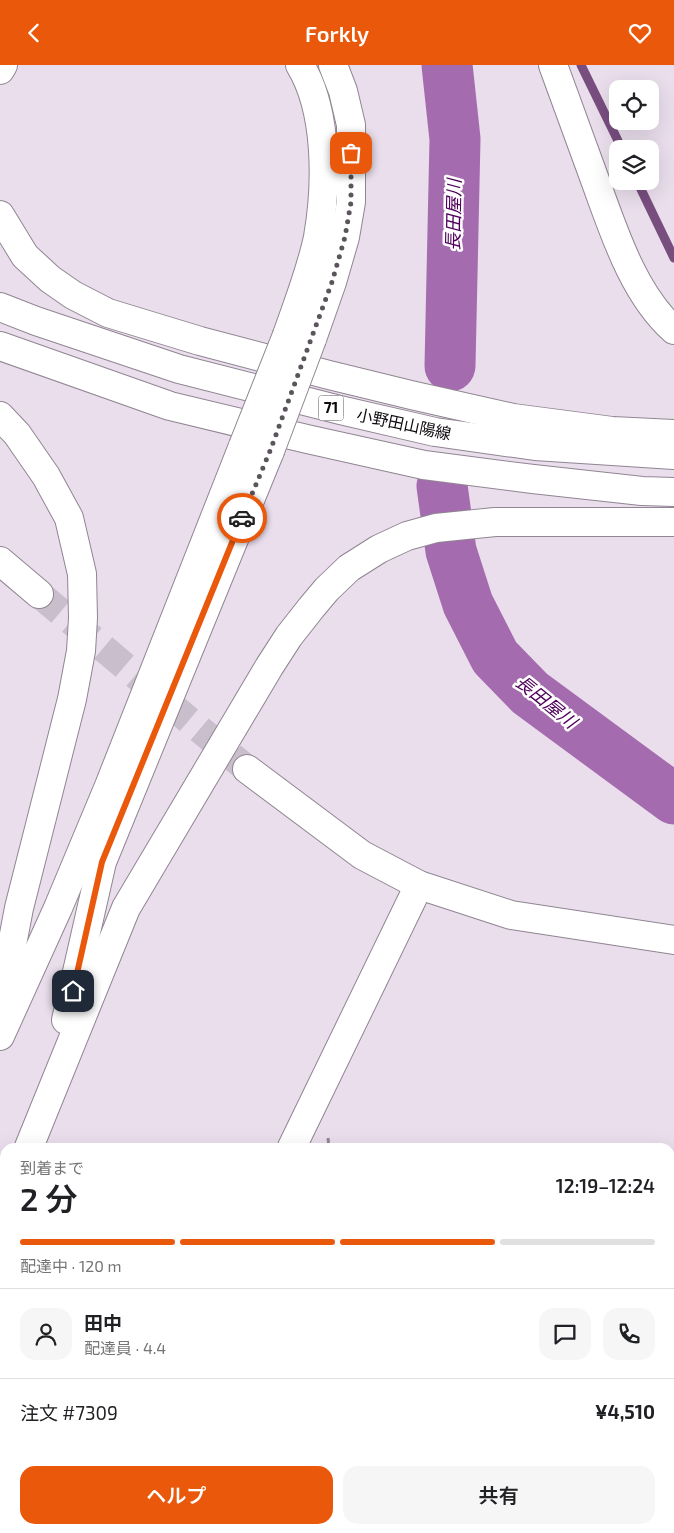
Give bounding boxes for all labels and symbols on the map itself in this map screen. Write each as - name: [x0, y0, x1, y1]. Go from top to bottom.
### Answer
- pin: [330, 132, 372, 174]
- water label: 長田屋川: [441, 177, 465, 251]
- road number: 71: [318, 395, 344, 421]
- street label: 小野田山陽線: [355, 404, 453, 443]
- courier: [217, 493, 267, 543]
- water label: 長田屋川: [512, 670, 583, 734]
- pin: [52, 970, 94, 1012]

